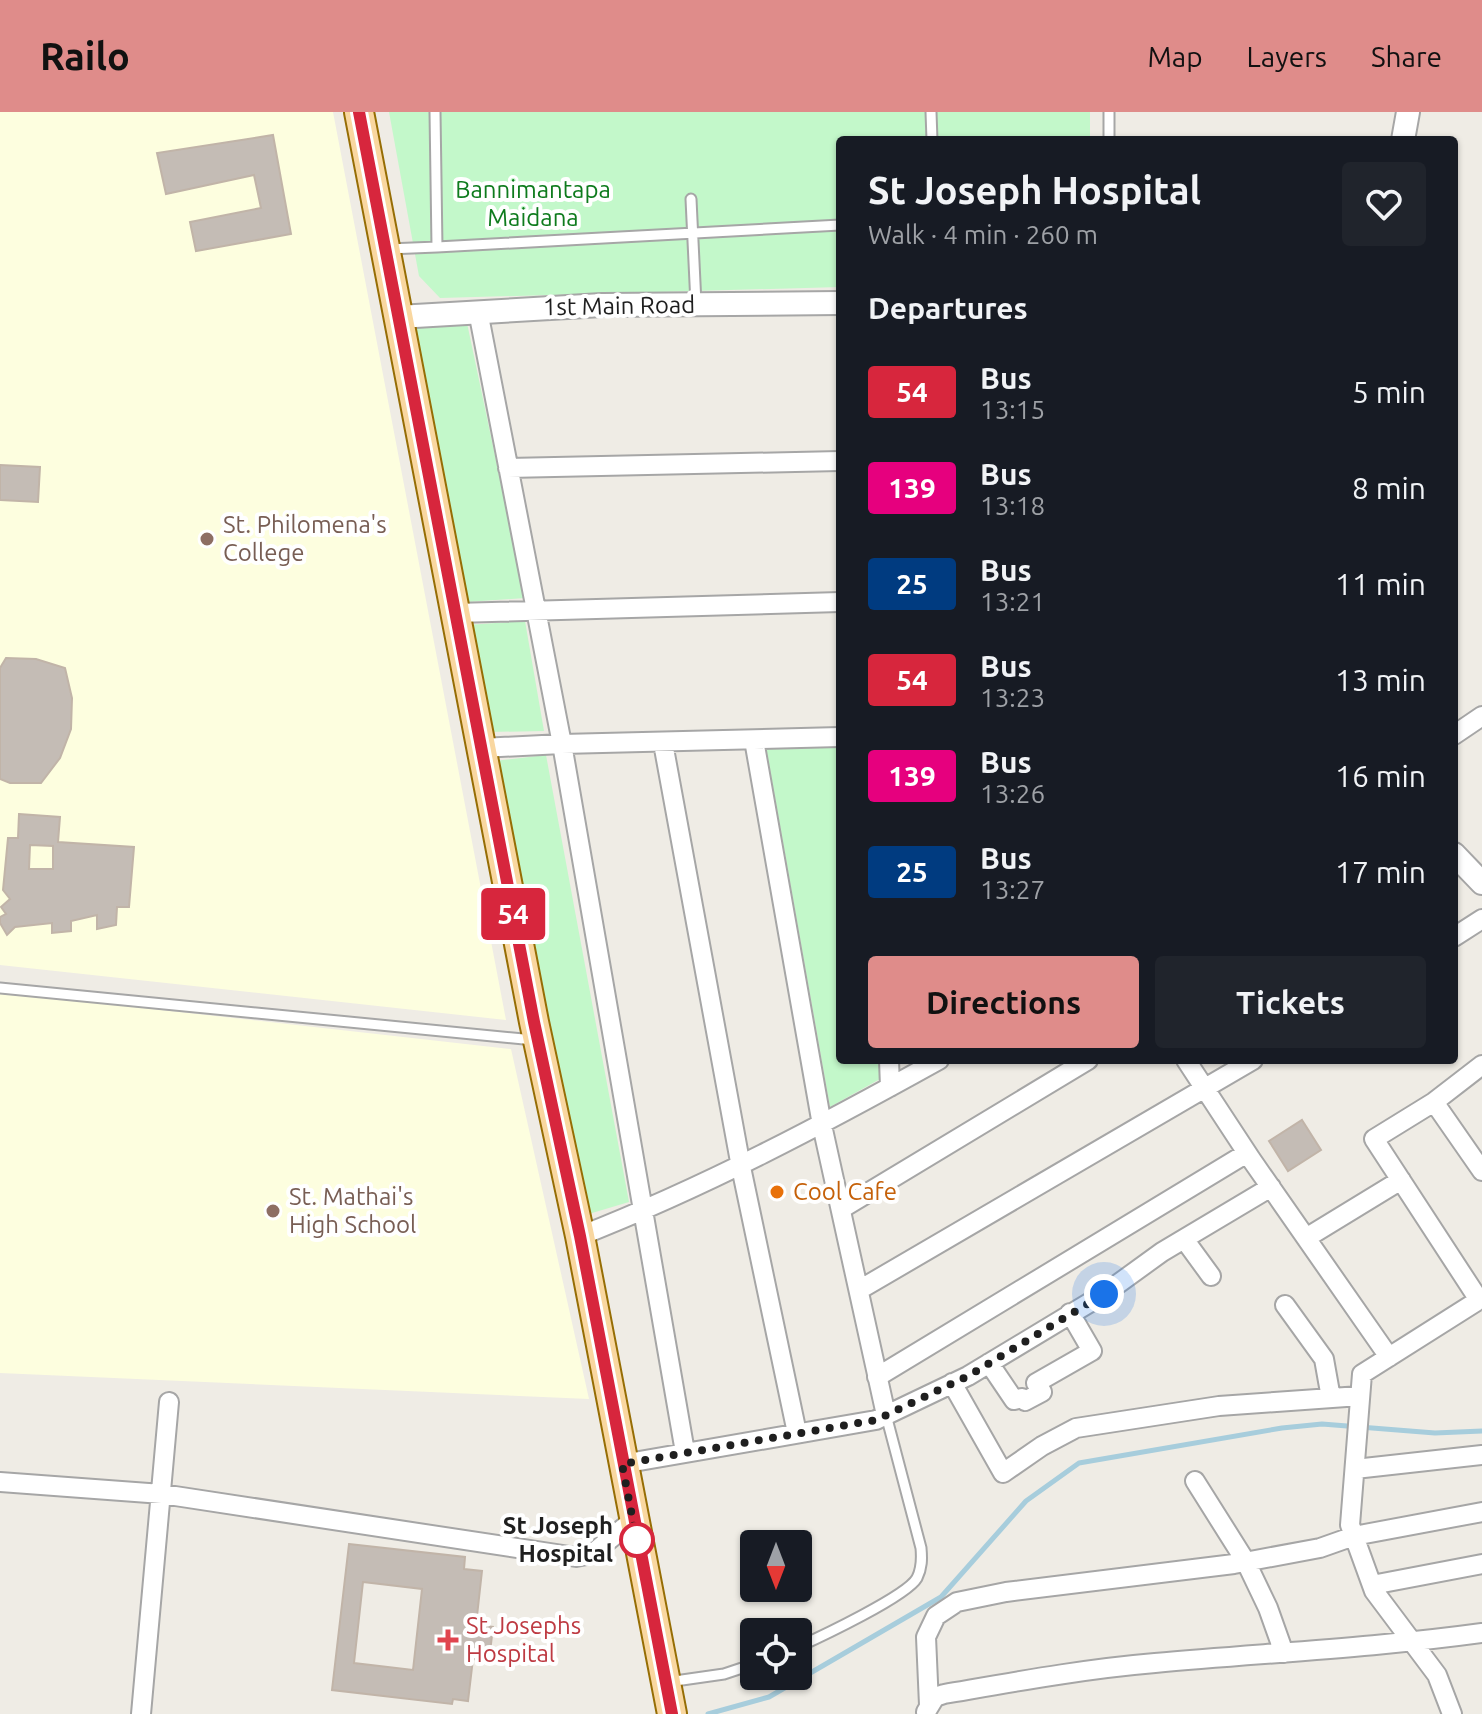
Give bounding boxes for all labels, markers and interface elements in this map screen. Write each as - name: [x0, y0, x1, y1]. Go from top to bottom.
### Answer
- text: Railo: [40, 35, 130, 77]
- text: Map: [1147, 41, 1203, 72]
- text: Layers: [1247, 41, 1327, 72]
- text: Share: [1371, 41, 1442, 72]
- button: heart: [1342, 162, 1426, 246]
- text: St Joseph Hospital: [868, 169, 1201, 211]
- park label: Bannimantapa Maidana: [455, 176, 611, 231]
- text: Walk · 4 min · 260 m: [868, 220, 1098, 249]
- street label: 1st Main Road: [543, 291, 695, 320]
- text: Departures: [868, 291, 1028, 325]
- text: Bus: [980, 361, 1032, 395]
- text: 5 min: [1352, 375, 1426, 409]
- text: 54: [896, 376, 928, 407]
- text: 13:15: [980, 395, 1045, 424]
- text: Bus: [980, 457, 1032, 491]
- text: 8 min: [1352, 471, 1426, 505]
- text: 139: [888, 472, 936, 503]
- text: 13:18: [980, 491, 1045, 520]
- place label: St. Philomena's College: [223, 511, 387, 566]
- marker: St. Philomena's College: [198, 530, 216, 548]
- text: Bus: [980, 553, 1032, 587]
- text: 11 min: [1335, 567, 1426, 601]
- text: 25: [896, 568, 928, 599]
- text: 13:21: [980, 587, 1045, 616]
- text: Bus: [980, 649, 1032, 683]
- text: 13 min: [1335, 663, 1426, 697]
- text: 54: [896, 664, 928, 695]
- text: 13:23: [980, 683, 1045, 712]
- text: Bus: [980, 745, 1032, 779]
- text: 16 min: [1335, 759, 1426, 793]
- text: 139: [888, 760, 936, 791]
- text: 13:26: [980, 779, 1045, 808]
- text: Bus: [980, 841, 1032, 875]
- text: 17 min: [1335, 855, 1426, 889]
- text: 25: [896, 856, 928, 887]
- text: 13:27: [980, 875, 1045, 904]
- line badge: 54: [477, 888, 549, 940]
- text: 54: [497, 898, 529, 929]
- button: Directions: [868, 956, 1139, 1048]
- button: Tickets: [1155, 956, 1426, 1048]
- place label: Cool Cafe: [793, 1178, 897, 1205]
- place label: St. Mathai's High School: [289, 1183, 416, 1238]
- marker: Cool Cafe: [768, 1183, 786, 1201]
- marker: St. Mathai's High School: [264, 1202, 282, 1220]
- your location: [1084, 1274, 1124, 1314]
- place label: St Joseph Hospital: [503, 1512, 613, 1567]
- marker: St Joseph Hospital: [620, 1523, 654, 1557]
- north arrow: [740, 1530, 812, 1602]
- map controls: [740, 1530, 812, 1690]
- place label: St Josephs Hospital: [466, 1612, 581, 1667]
- button: locate: [740, 1618, 812, 1690]
- marker: St Josephs Hospital: [437, 1629, 459, 1651]

